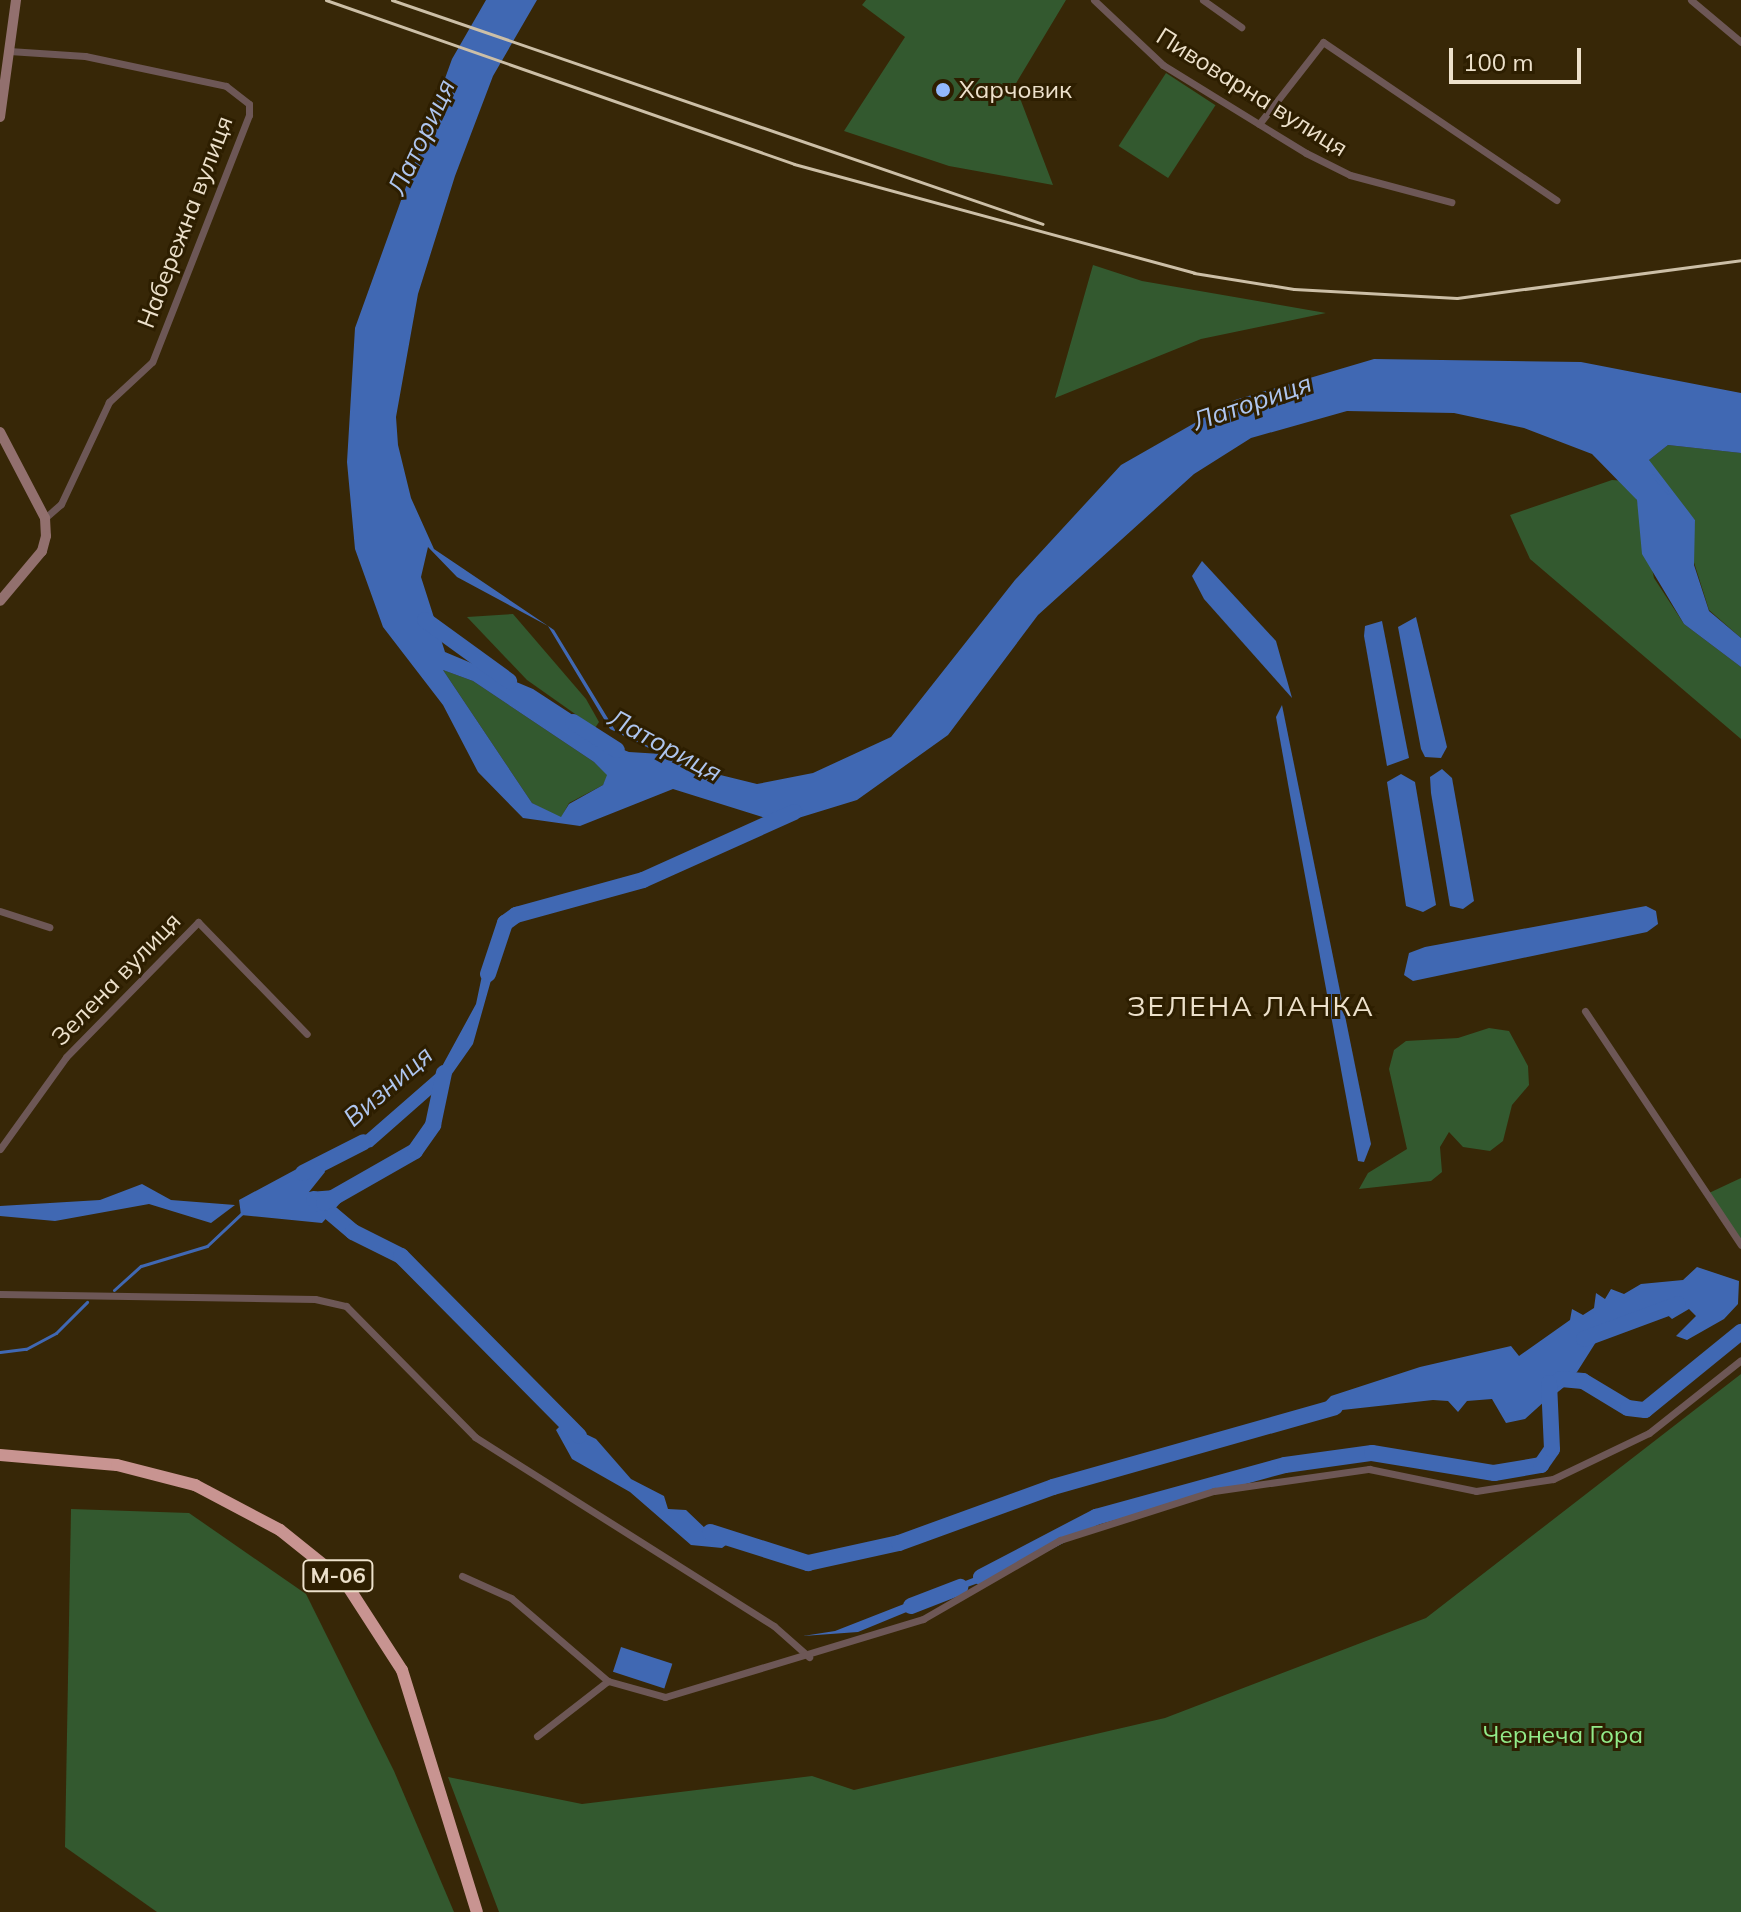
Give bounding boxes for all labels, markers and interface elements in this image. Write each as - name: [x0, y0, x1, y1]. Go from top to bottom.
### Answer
- street label: Пивоварна вулиця: [1151, 22, 1353, 162]
- scale bar: [1453, 32, 1585, 82]
- text: 100 m: [1463, 47, 1534, 77]
- water label: Латориця: [381, 74, 461, 200]
- place label: Харчовик: [959, 76, 1072, 104]
- marker: Харчовик: [934, 81, 952, 99]
- street label: Набережна вулиця: [131, 112, 239, 332]
- water label: Латориця: [1188, 367, 1316, 437]
- water label: Латориця: [603, 702, 727, 788]
- street label: Зелена вулиця: [45, 907, 187, 1051]
- district label: ЗЕЛЕНА ЛАНКА: [1127, 989, 1375, 1023]
- water label: Визниця: [337, 1039, 439, 1133]
- road number: М-06: [302, 1558, 374, 1594]
- park label: Чернеча Гора: [1483, 1721, 1643, 1749]

